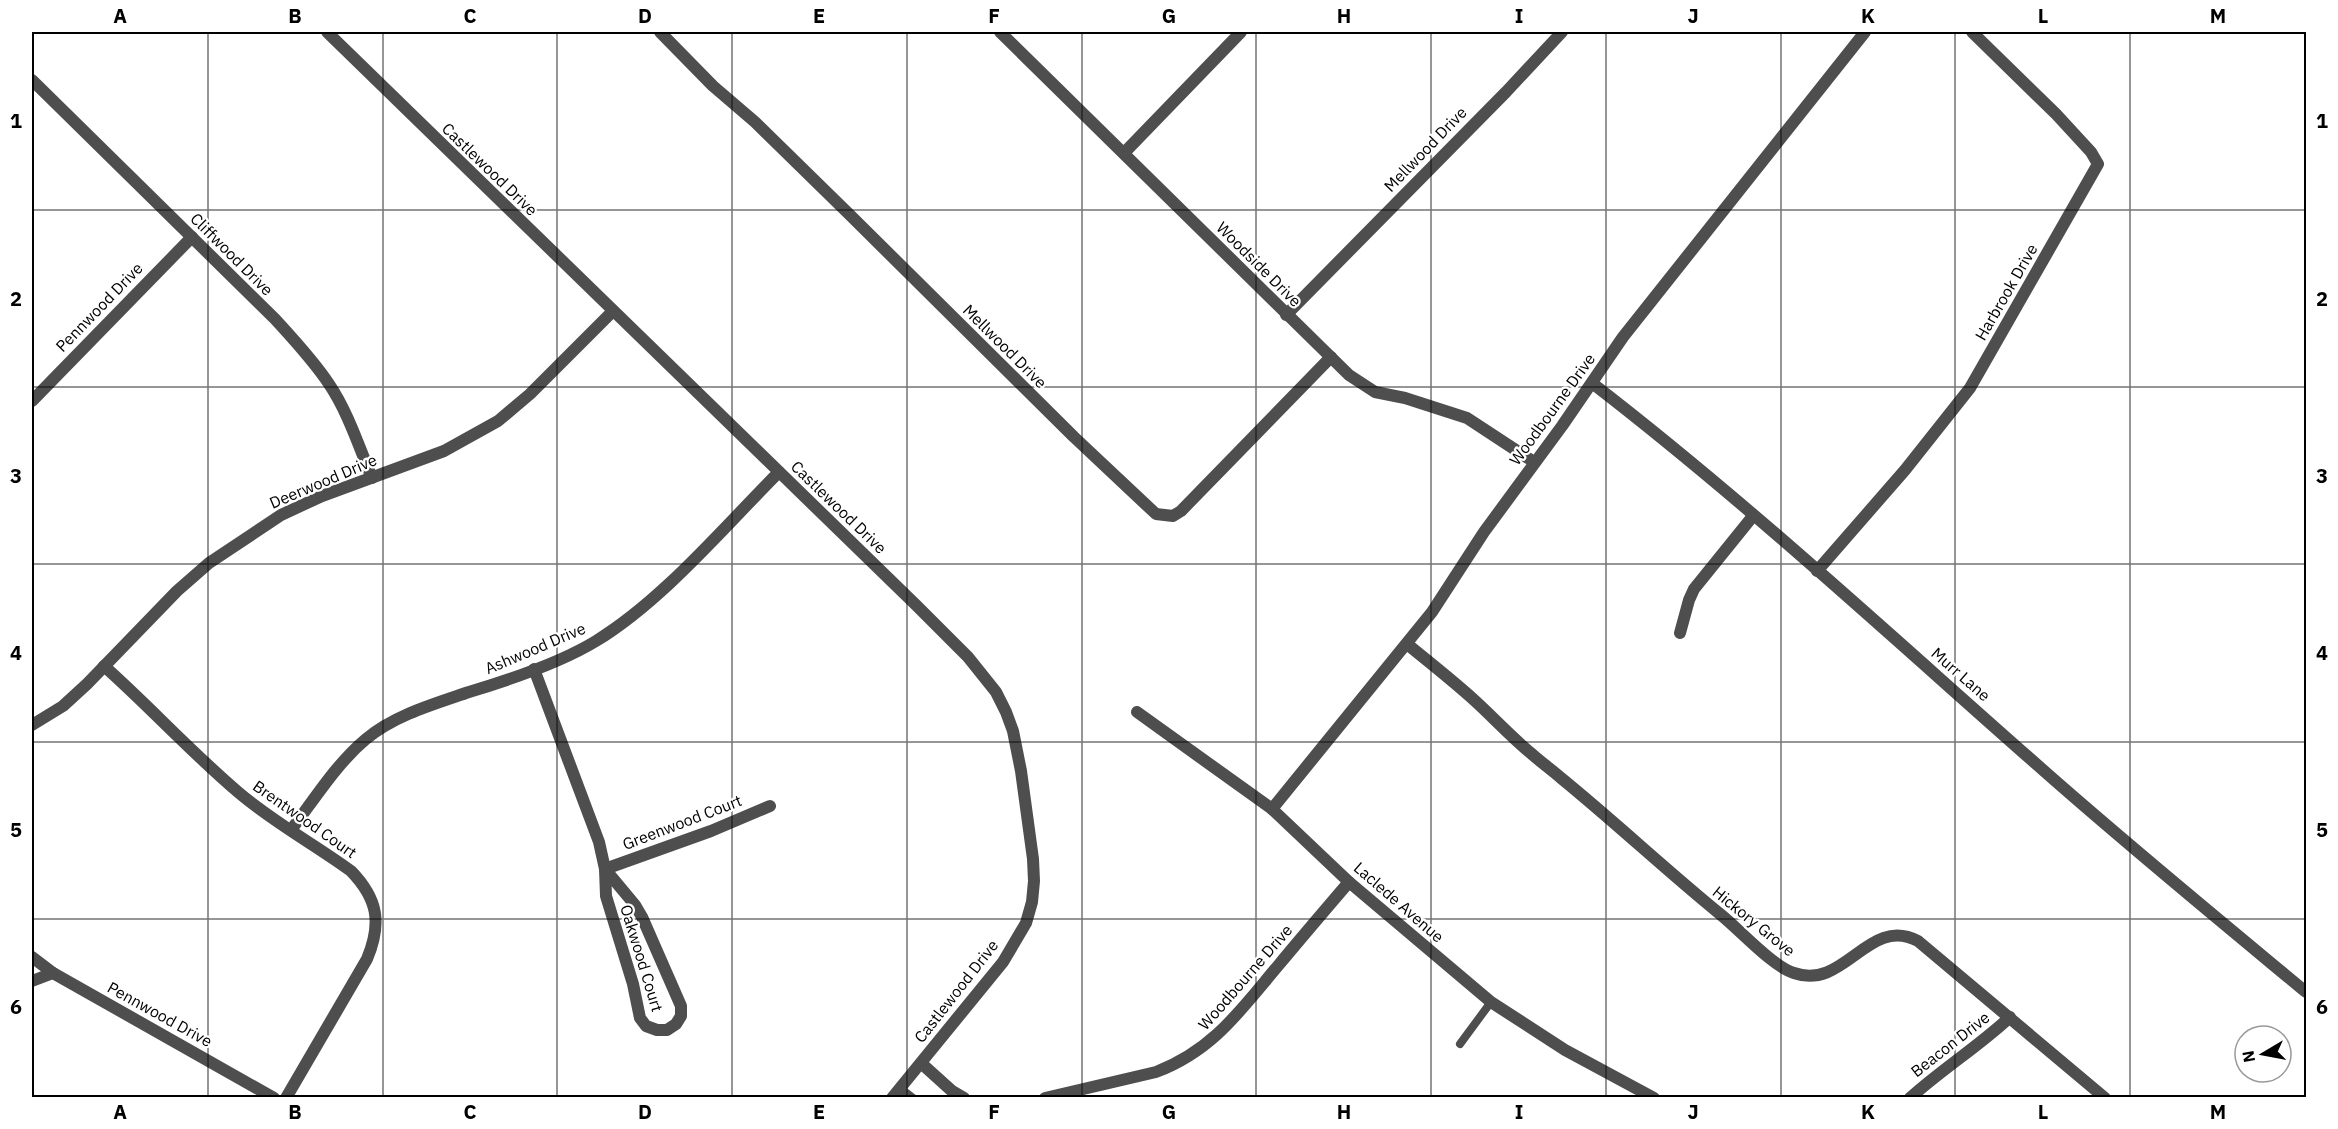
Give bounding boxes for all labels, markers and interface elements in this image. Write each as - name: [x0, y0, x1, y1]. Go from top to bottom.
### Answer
- text: A: [113, 2, 127, 29]
- text: B: [288, 2, 302, 29]
- text: C: [463, 2, 477, 29]
- text: D: [638, 2, 652, 29]
- text: E: [813, 2, 825, 29]
- text: F: [988, 2, 1000, 29]
- text: G: [1162, 2, 1176, 29]
- text: H: [1337, 2, 1351, 29]
- text: I: [1515, 2, 1523, 29]
- text: J: [1687, 2, 1699, 29]
- text: K: [1861, 2, 1875, 29]
- text: L: [2038, 2, 2048, 29]
- text: M: [2210, 2, 2226, 29]
- street label: Mellwood Drive: [1379, 102, 1471, 196]
- text: 1: [10, 107, 22, 134]
- text: 1: [2316, 107, 2328, 134]
- street label: Castlewood Drive: [438, 118, 542, 220]
- street label: Cliffwood Drive: [186, 208, 278, 300]
- street label: Woodside Drive: [1212, 217, 1306, 311]
- street label: Harbrook Drive: [1970, 240, 2042, 344]
- street label: Pennwood Drive: [51, 258, 147, 356]
- text: 2: [10, 285, 22, 312]
- text: 2: [2316, 285, 2328, 312]
- street label: Mellwood Drive: [959, 300, 1051, 392]
- street label: Woodbourne Drive: [1505, 349, 1599, 469]
- street label: Deerwood Drive: [266, 449, 380, 513]
- street label: Castlewood Drive: [787, 456, 891, 558]
- text: 3: [10, 462, 22, 489]
- text: 3: [2316, 462, 2328, 489]
- street label: Ashwood Drive: [482, 618, 589, 678]
- text: 4: [10, 639, 22, 666]
- text: 4: [2316, 639, 2328, 666]
- street label: Murr Lane: [1927, 643, 1995, 705]
- street label: Brentwood Court: [249, 776, 361, 862]
- street label: Greenwood Court: [619, 790, 745, 854]
- text: 5: [10, 816, 22, 843]
- text: 5: [2316, 816, 2328, 843]
- street label: Laclede Avenue: [1350, 857, 1448, 947]
- street label: Hickory Grove: [1709, 882, 1800, 961]
- street label: Oakwood Court: [616, 902, 668, 1014]
- street label: Woodbourne Drive: [1194, 920, 1296, 1034]
- street label: Castlewood Drive: [910, 935, 1003, 1046]
- street label: Pennwood Drive: [104, 977, 216, 1051]
- text: 6: [10, 993, 22, 1020]
- text: 6: [2316, 993, 2328, 1020]
- street label: Beacon Drive: [1907, 1007, 1994, 1081]
- north arrow: [2233, 1024, 2293, 1084]
- text: N: [2237, 1049, 2259, 1064]
- text: A: [113, 1098, 127, 1125]
- text: B: [288, 1098, 302, 1125]
- text: C: [463, 1098, 477, 1125]
- text: D: [638, 1098, 652, 1125]
- text: E: [813, 1098, 825, 1125]
- text: F: [988, 1098, 1000, 1125]
- text: G: [1162, 1098, 1176, 1125]
- text: H: [1337, 1098, 1351, 1125]
- text: I: [1515, 1098, 1523, 1125]
- text: J: [1687, 1098, 1699, 1125]
- text: K: [1861, 1098, 1875, 1125]
- text: L: [2038, 1098, 2048, 1125]
- text: M: [2210, 1098, 2226, 1125]

